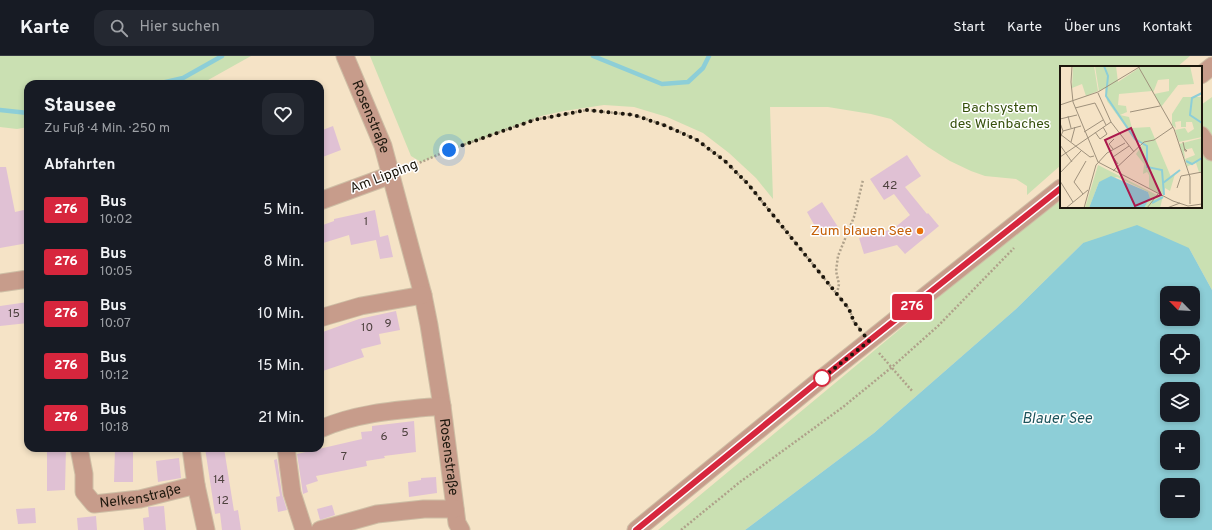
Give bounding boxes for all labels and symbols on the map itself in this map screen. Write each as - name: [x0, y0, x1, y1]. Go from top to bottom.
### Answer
- inset map: [1060, 66, 1202, 208]
- street label: Rosenstraße: [348, 78, 393, 155]
- park label: Bachsystem des Wienbaches: [950, 100, 1050, 133]
- your location: [439, 140, 459, 160]
- street label: Am Lipping: [348, 156, 420, 198]
- house number: 42: [883, 178, 897, 194]
- house number: 1: [364, 214, 368, 230]
- place label: Zum blauen See: [811, 223, 912, 240]
- marker: Zum blauen See: [915, 226, 925, 236]
- north arrow: [1160, 286, 1200, 326]
- line badge: 276: [889, 294, 935, 320]
- house number: 15: [8, 306, 20, 322]
- house number: 9: [384, 316, 392, 332]
- house number: 10: [361, 320, 373, 336]
- unlabelled marker: [813, 369, 831, 387]
- water label: Blauer See: [1022, 410, 1092, 429]
- street label: Rosenstraße: [435, 417, 462, 497]
- house number: 5: [401, 425, 409, 441]
- house number: 6: [380, 429, 388, 445]
- house number: 7: [341, 449, 347, 465]
- house number: 14: [213, 472, 225, 488]
- street label: Nelkenstraße: [99, 481, 183, 512]
- house number: 12: [217, 493, 229, 509]

